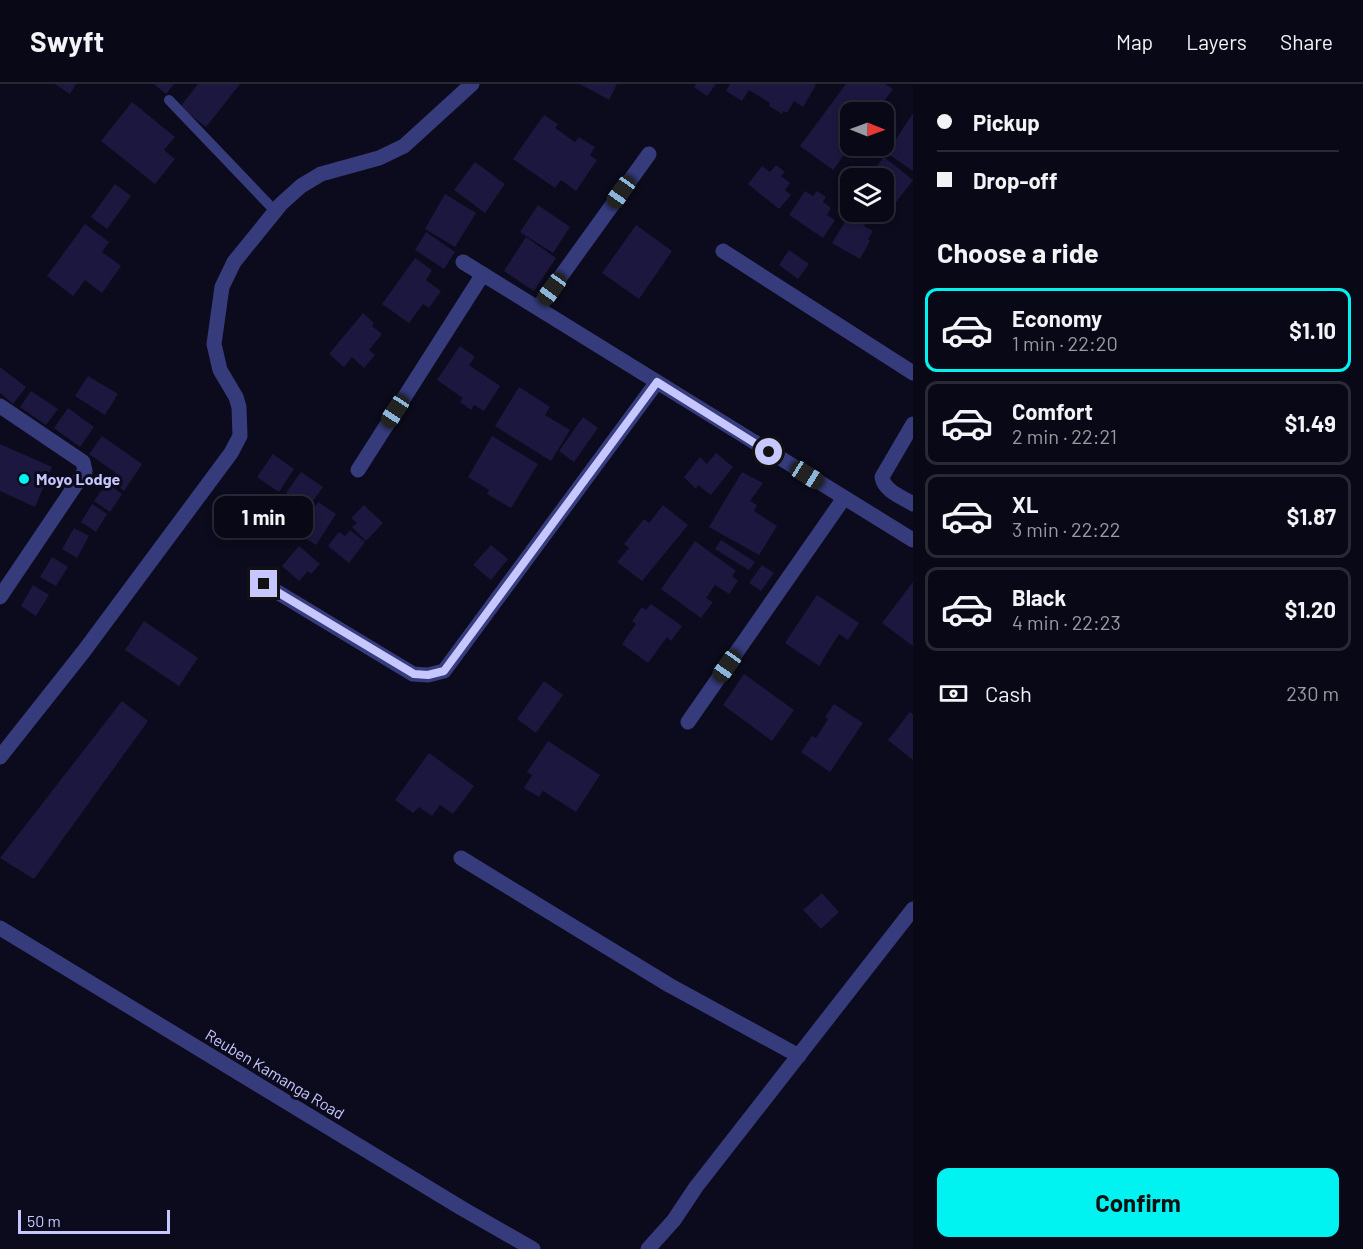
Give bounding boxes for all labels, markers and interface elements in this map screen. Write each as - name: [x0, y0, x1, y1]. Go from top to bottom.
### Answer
- text: Swyft: [30, 24, 104, 58]
- text: Map: [1116, 29, 1153, 54]
- text: Layers: [1186, 29, 1247, 54]
- text: Share: [1280, 29, 1333, 54]
- north arrow: [840, 102, 894, 156]
- map controls: [840, 102, 894, 222]
- text: Pickup: [973, 109, 1040, 135]
- text: Drop-off: [973, 167, 1057, 193]
- button: layers: [840, 168, 894, 222]
- car: [603, 172, 639, 212]
- text: Choose a ride: [937, 236, 1099, 268]
- car: [534, 269, 570, 309]
- icon: car: [940, 303, 994, 357]
- text: Economy: [1012, 305, 1102, 331]
- text: $1.10: [1289, 317, 1336, 343]
- text: 1 min · 22:20: [1012, 331, 1118, 355]
- car: [378, 391, 412, 431]
- icon: car: [940, 396, 994, 450]
- text: Comfort: [1012, 398, 1093, 424]
- text: $1.49: [1285, 410, 1336, 436]
- text: 2 min · 22:21: [1012, 424, 1117, 448]
- route start: [755, 438, 782, 465]
- car: [787, 458, 827, 492]
- place label: Moyo Lodge: [36, 469, 121, 488]
- marker: Moyo Lodge: [17, 472, 31, 486]
- icon: car: [940, 489, 994, 543]
- text: XL: [1012, 491, 1038, 517]
- callout: 1 min: [214, 497, 314, 539]
- text: $1.87: [1287, 503, 1336, 529]
- text: 1 min: [242, 505, 285, 529]
- text: 3 min · 22:22: [1012, 517, 1121, 541]
- route end: [250, 570, 277, 597]
- icon: car: [940, 582, 994, 636]
- text: Black: [1012, 584, 1066, 610]
- text: $1.20: [1285, 596, 1336, 622]
- text: 4 min · 22:23: [1012, 610, 1121, 634]
- car: [709, 646, 745, 686]
- icon: cash: [937, 677, 970, 710]
- text: Cash: [985, 680, 1032, 706]
- text: 230 m: [1286, 681, 1339, 705]
- street label: Reuben Kamanga Road: [202, 1024, 348, 1123]
- button: Confirm: [937, 1168, 1339, 1237]
- scale bar: [18, 1207, 170, 1234]
- text: 50 m: [27, 1211, 61, 1230]

